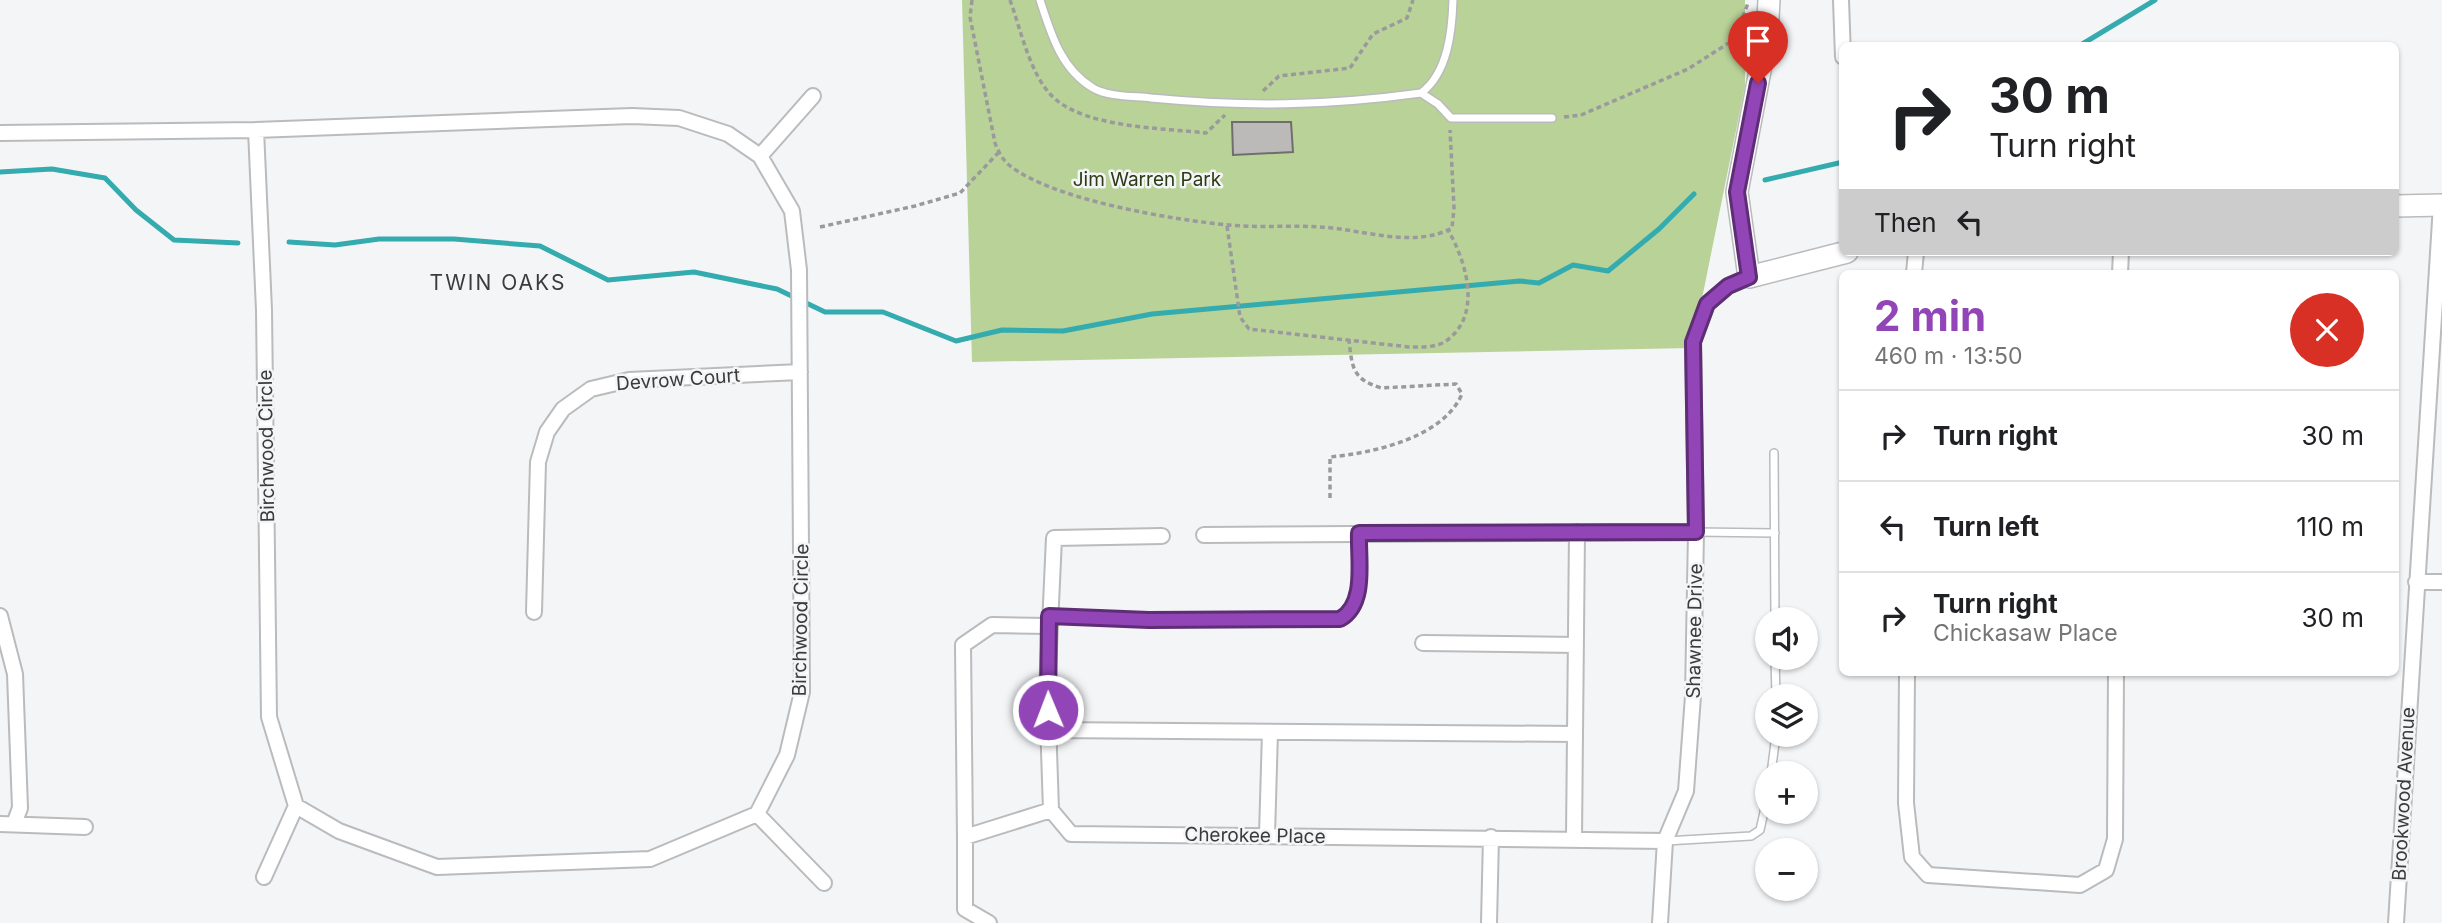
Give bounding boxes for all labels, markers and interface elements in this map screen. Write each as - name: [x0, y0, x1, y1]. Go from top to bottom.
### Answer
- pin: [1728, 11, 1788, 83]
- icon: arrive: [1739, 22, 1777, 60]
- text: 30 m: [1989, 66, 2110, 125]
- icon: right: [1874, 70, 1965, 161]
- text: Turn right: [1989, 126, 2136, 165]
- park label: Jim Warren Park: [1073, 168, 1222, 191]
- icon: left: [1951, 203, 1989, 241]
- text: Then: [1874, 207, 1937, 238]
- district label: TWIN OAKS: [430, 270, 566, 295]
- text: 2 min: [1874, 290, 1986, 341]
- button: close: [2290, 293, 2364, 367]
- text: 460 m · 13:50: [1874, 342, 2023, 370]
- street label: Devrow Court: [615, 364, 741, 395]
- street label: Birchwood Circle: [254, 369, 279, 523]
- icon: right: [1874, 417, 1912, 455]
- text: Turn right: [1933, 420, 2058, 451]
- text: 30 m: [2301, 420, 2364, 451]
- icon: left: [1874, 508, 1912, 546]
- text: Turn left: [1933, 511, 2039, 542]
- text: 110 m: [2296, 511, 2364, 542]
- street label: Birchwood Circle: [788, 543, 813, 697]
- street label: Shawnee Drive: [1682, 563, 1707, 699]
- text: Turn right: [1933, 588, 2058, 619]
- icon: right: [1874, 599, 1912, 637]
- text: 30 m: [2301, 602, 2364, 633]
- map controls: [1755, 607, 1818, 901]
- button: sound: [1755, 607, 1818, 670]
- text: Chickasaw Place: [1933, 619, 2118, 647]
- position arrow: [1011, 673, 1085, 747]
- button: layers: [1755, 684, 1818, 747]
- street label: Brookwood Avenue: [2387, 706, 2420, 882]
- button: +: [1755, 761, 1818, 824]
- street label: Cherokee Place: [1184, 823, 1326, 848]
- button: −: [1755, 838, 1818, 901]

